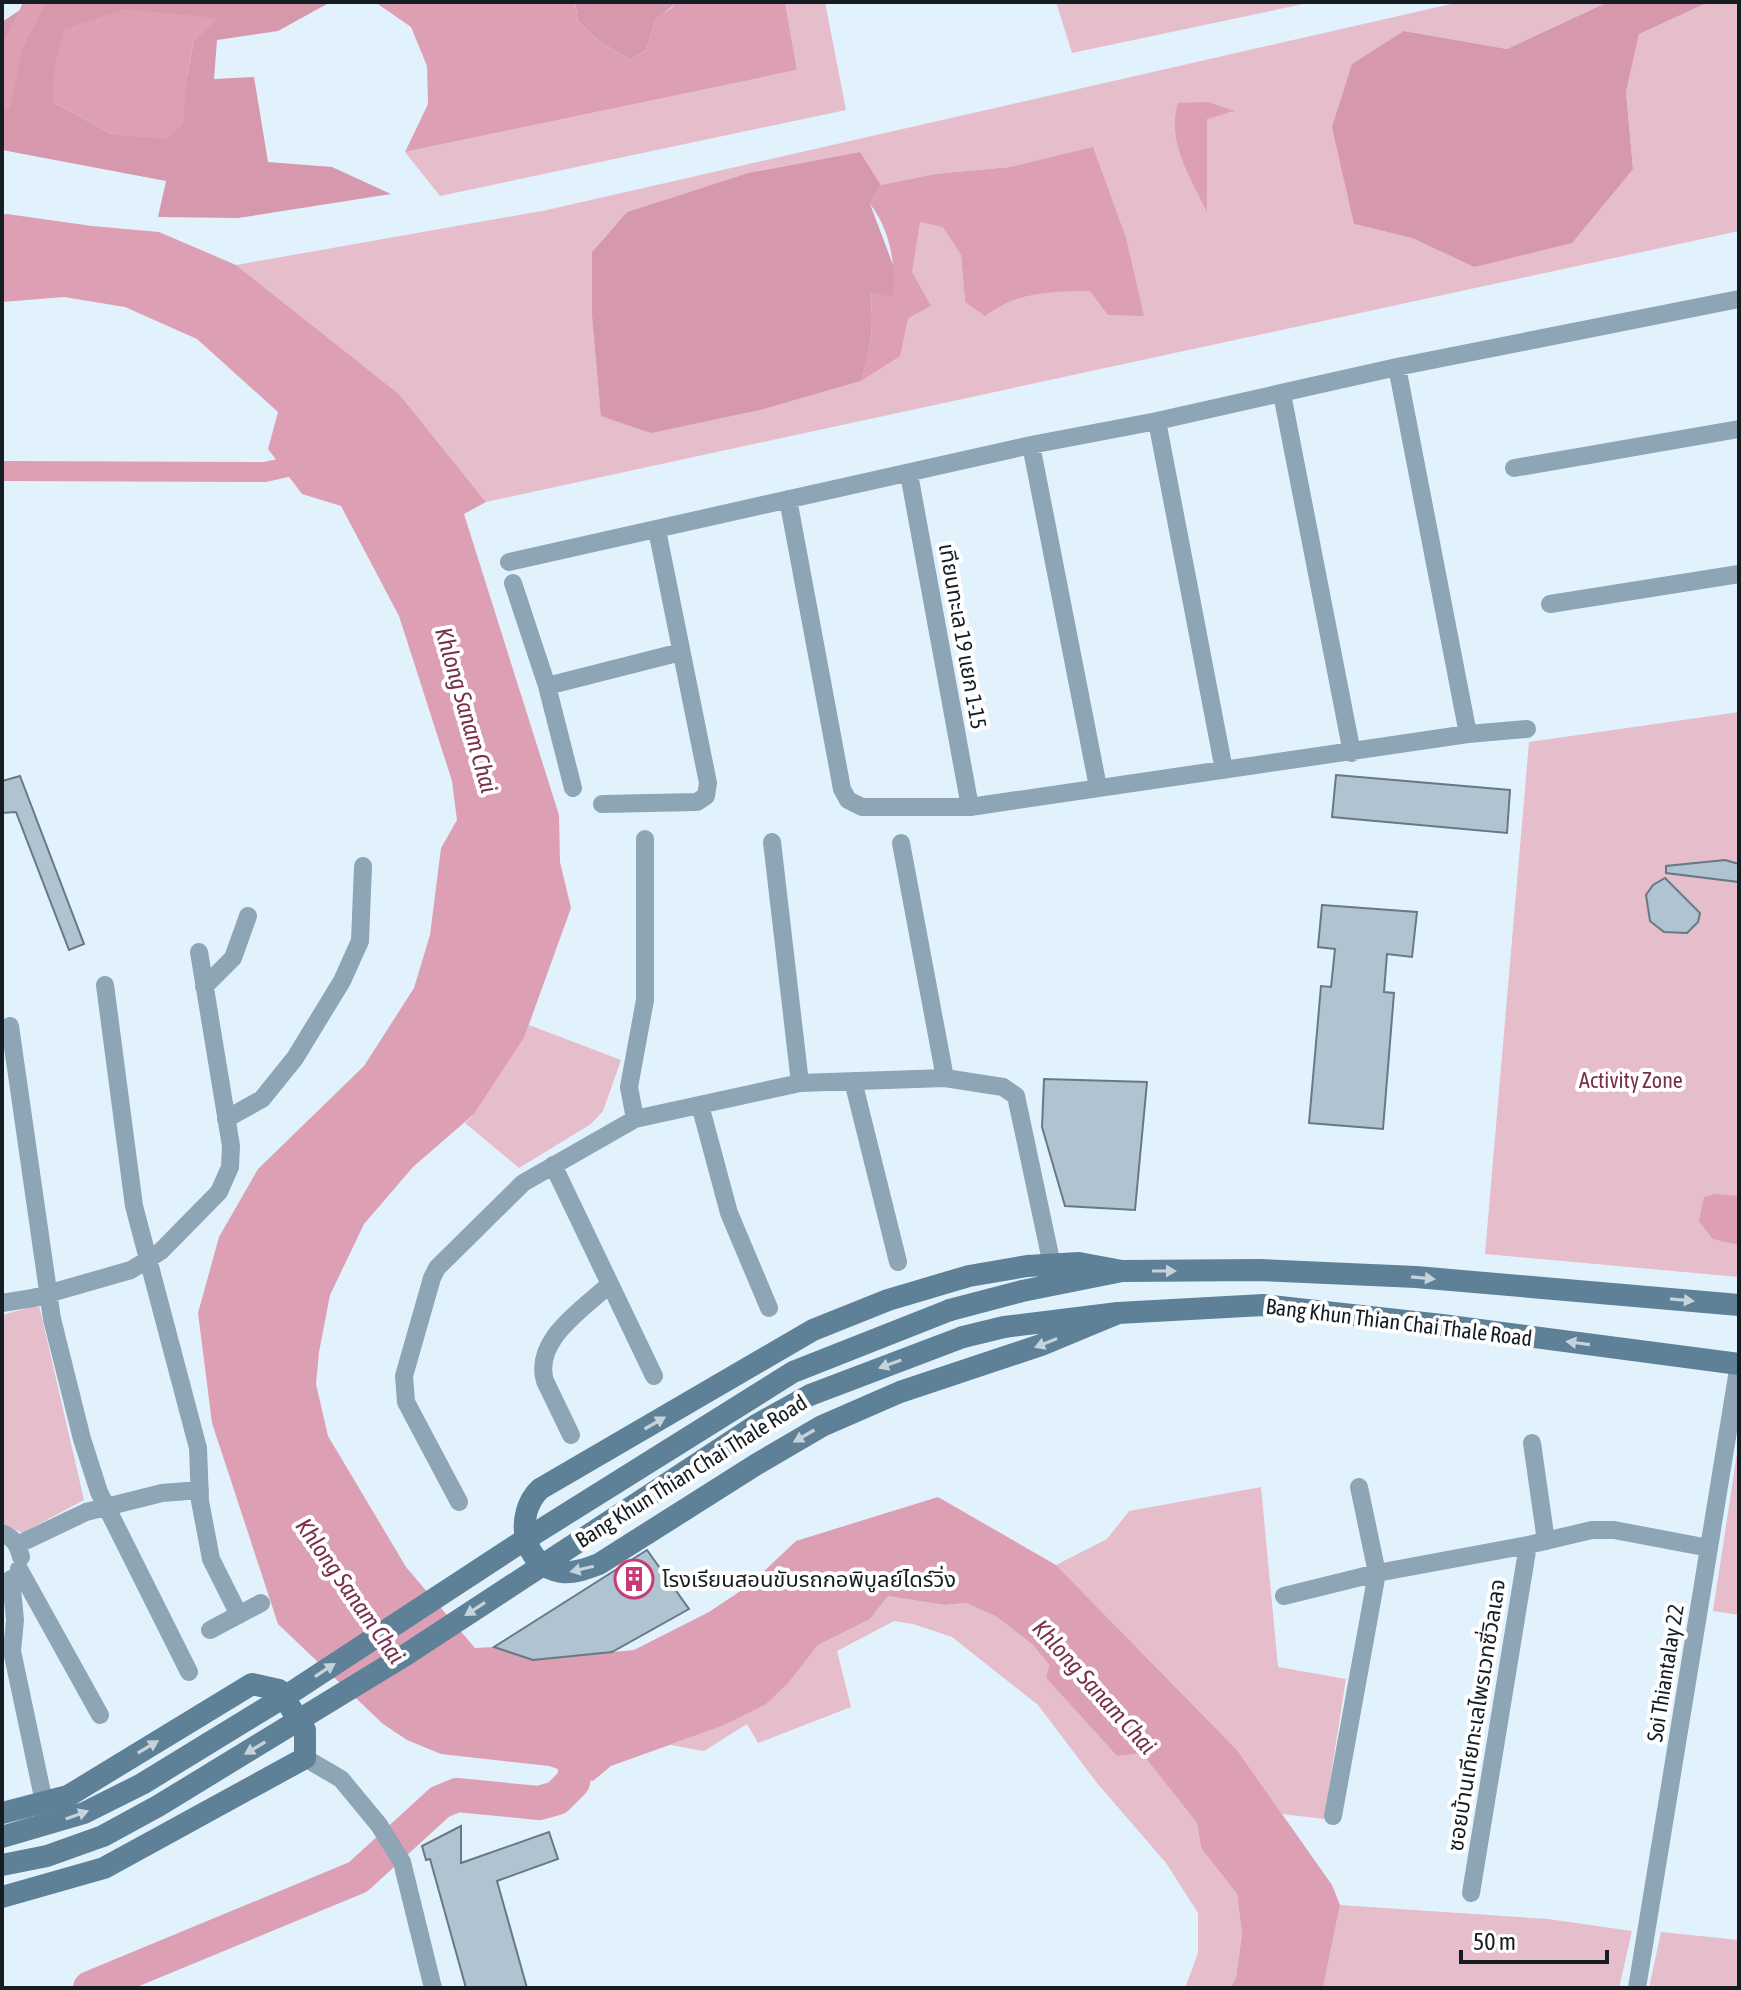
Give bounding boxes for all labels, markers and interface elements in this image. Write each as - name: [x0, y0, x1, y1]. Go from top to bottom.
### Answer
- street label: เทียนทะเล 19 แยก 1-15: [934, 541, 992, 731]
- water label: Khlong Sanam Chai: [430, 624, 503, 796]
- park label: Activity Zone: [1579, 1067, 1683, 1093]
- one-way arrow: [1152, 1265, 1177, 1277]
- one-way arrow: [1411, 1272, 1436, 1285]
- street label: Bang Khun Thian Chai Thale Road: [1264, 1293, 1534, 1351]
- one-way arrow: [1670, 1294, 1695, 1307]
- one-way arrow: [1566, 1336, 1591, 1349]
- one-way arrow: [1034, 1337, 1058, 1350]
- one-way arrow: [878, 1358, 902, 1371]
- street label: Bang Khun Thian Chai Thale Road: [570, 1389, 812, 1553]
- one-way arrow: [644, 1416, 666, 1430]
- one-way arrow: [793, 1429, 815, 1443]
- water label: Khlong Sanam Chai: [290, 1513, 410, 1668]
- building icon: โรงเรียนสอนขับรถกอพิบูลย์ไดร์วิ่ง: [613, 1558, 655, 1600]
- one-way arrow: [569, 1563, 594, 1575]
- place label: โรงเรียนสอนขับรถกอพิบูลย์ไดร์วิ่ง: [662, 1565, 956, 1593]
- street label: ซอยบ้านเทียทะเลไพรเวทซี่วิลเลจ: [1440, 1577, 1510, 1853]
- one-way arrow: [464, 1602, 486, 1616]
- street label: Soi Thiantalay 22: [1641, 1602, 1689, 1744]
- water label: Khlong Sanam Chai: [1027, 1614, 1161, 1759]
- one-way arrow: [314, 1664, 336, 1678]
- one-way arrow: [137, 1740, 159, 1754]
- one-way arrow: [244, 1741, 266, 1755]
- one-way arrow: [65, 1808, 89, 1821]
- scale bar: [1461, 1914, 1607, 1964]
- text: 50 m: [1473, 1928, 1516, 1955]

